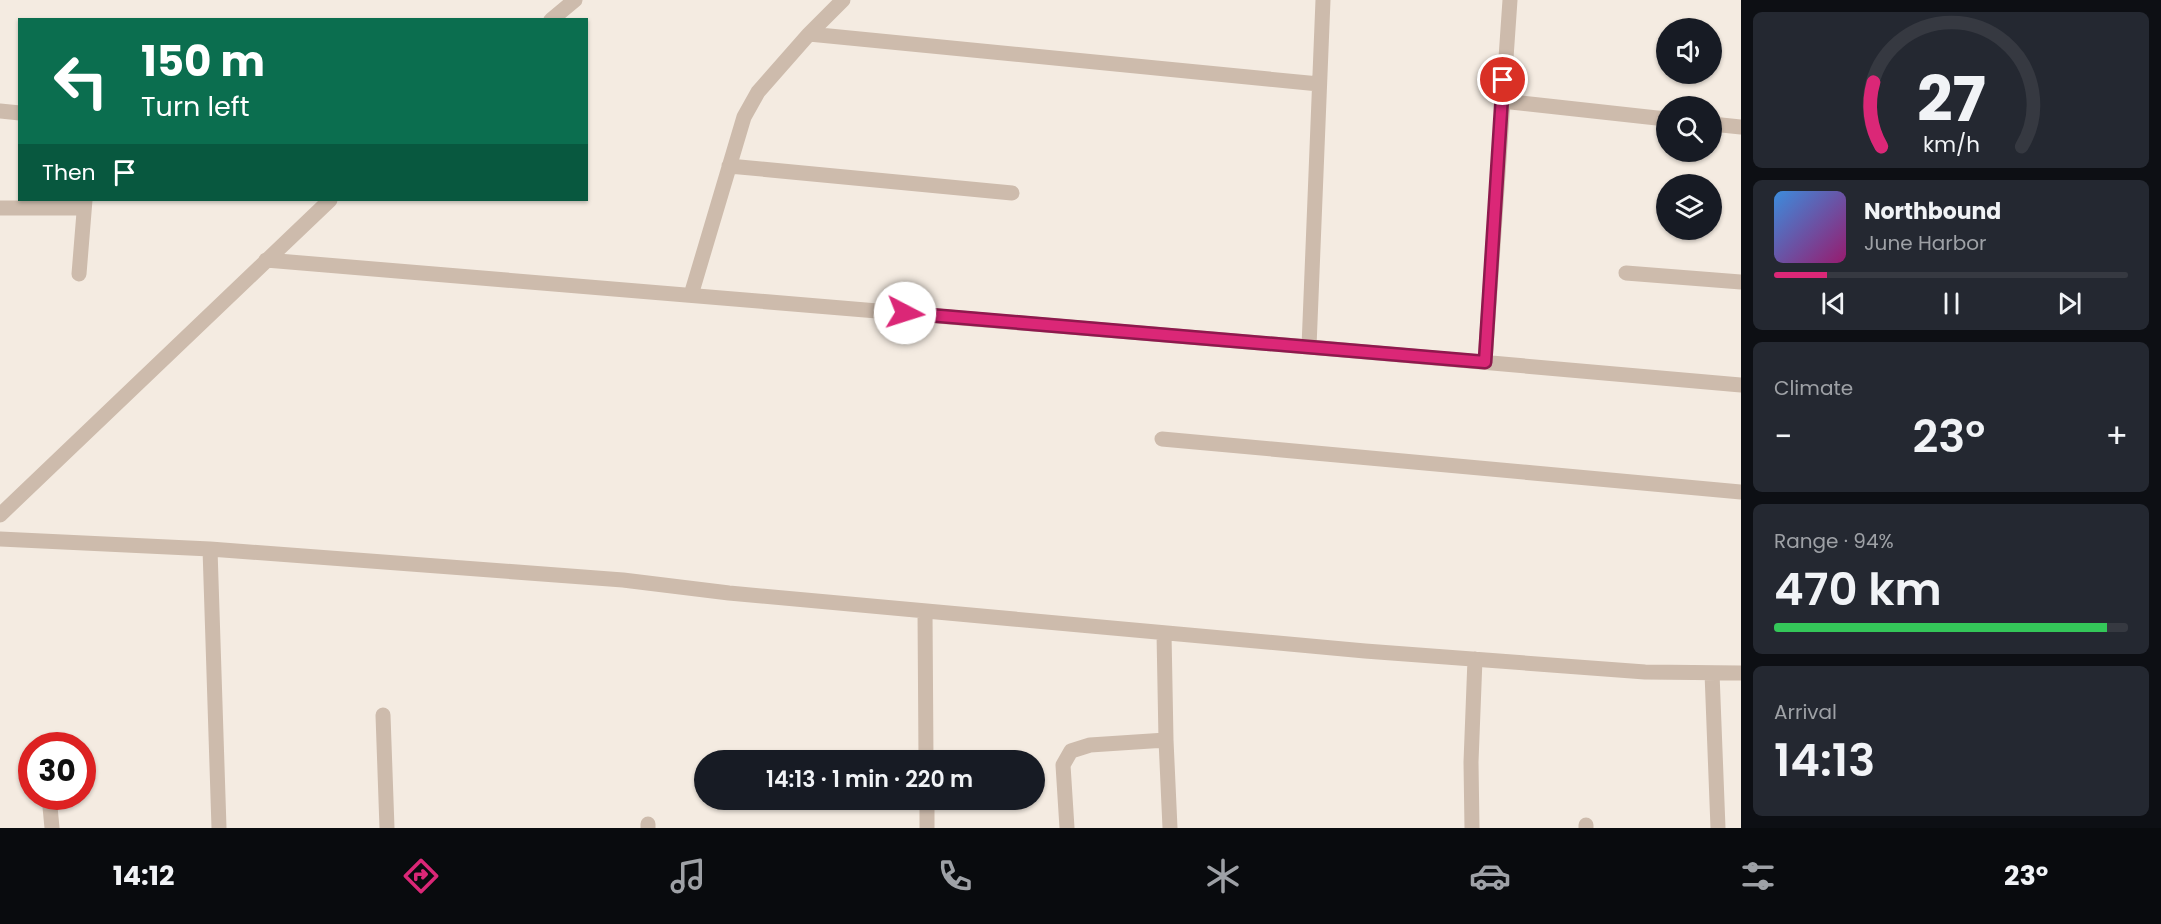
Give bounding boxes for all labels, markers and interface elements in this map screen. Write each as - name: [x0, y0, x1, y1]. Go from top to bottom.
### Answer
- map controls: [1656, 18, 1722, 240]
- button: sound: [1656, 18, 1722, 84]
- text: 150 m: [141, 32, 265, 91]
- icon: left: [42, 42, 120, 120]
- pin: [1477, 54, 1528, 105]
- text: 27: [1916, 55, 1986, 143]
- icon: arrive: [1486, 63, 1519, 96]
- text: Turn left: [141, 88, 250, 125]
- button: search: [1656, 96, 1722, 162]
- text: km/h: [1922, 129, 1980, 160]
- icon: arrive: [108, 156, 141, 189]
- text: Then: [42, 157, 96, 188]
- button: layers: [1656, 174, 1722, 240]
- text: Northbound: [1864, 196, 2001, 227]
- text: June Harbor: [1864, 229, 1987, 257]
- position arrow: [873, 281, 937, 345]
- icon: previous: [1817, 287, 1850, 320]
- icon: pause: [1935, 287, 1968, 320]
- icon: next: [2053, 287, 2086, 320]
- text: Climate: [1774, 374, 1853, 402]
- text: 23°: [1912, 405, 1985, 468]
- text: −: [1774, 413, 1792, 460]
- text: +: [2105, 413, 2128, 460]
- text: Range · 94%: [1774, 527, 1894, 555]
- text: 470 km: [1774, 558, 1942, 621]
- text: Arrival: [1774, 698, 1837, 726]
- text: 14:13: [1774, 729, 1875, 792]
- speed limit sign: 30: [18, 732, 96, 810]
- text: 14:13 · 1 min · 220 m: [766, 764, 973, 795]
- icon: directions: [400, 855, 442, 897]
- icon: music: [667, 855, 709, 897]
- icon: phone: [934, 855, 976, 897]
- icon: climate: [1202, 855, 1244, 897]
- icon: car: [1469, 855, 1511, 897]
- icon: filters: [1737, 855, 1779, 897]
- text: 14:12: [113, 857, 174, 894]
- text: 23°: [2004, 857, 2048, 894]

